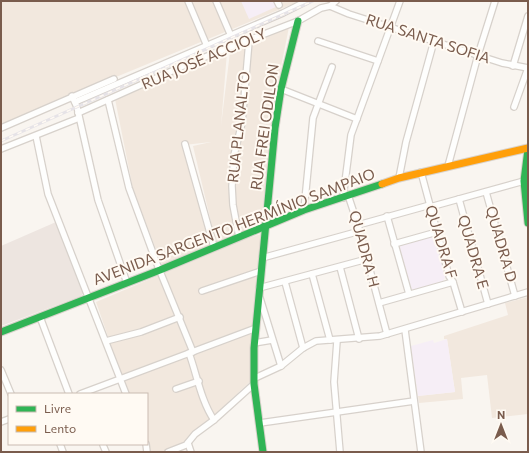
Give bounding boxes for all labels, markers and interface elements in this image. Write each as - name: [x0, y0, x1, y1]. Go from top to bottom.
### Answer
- street label: RUA SANTA SOFIA: [364, 9, 493, 67]
- street label: RUA JOSÉ ACCIOLY: [138, 23, 269, 93]
- street label: RUA FREI ODILON: [246, 62, 282, 191]
- street label: RUA PLANALTO: [223, 70, 253, 184]
- street label: AVENIDA SARGENTO HERMÍNIO SAMPAIO: [90, 163, 377, 288]
- street label: QUADRA F: [422, 203, 462, 281]
- street label: QUADRA D: [482, 204, 521, 284]
- street label: QUADRA H: [346, 208, 384, 289]
- street label: QUADRA E: [455, 213, 493, 291]
- legend: [8, 393, 148, 445]
- text: Livre: [44, 401, 71, 415]
- north arrow: [481, 405, 521, 445]
- text: N: [497, 408, 505, 421]
- text: Lento: [44, 421, 76, 435]

